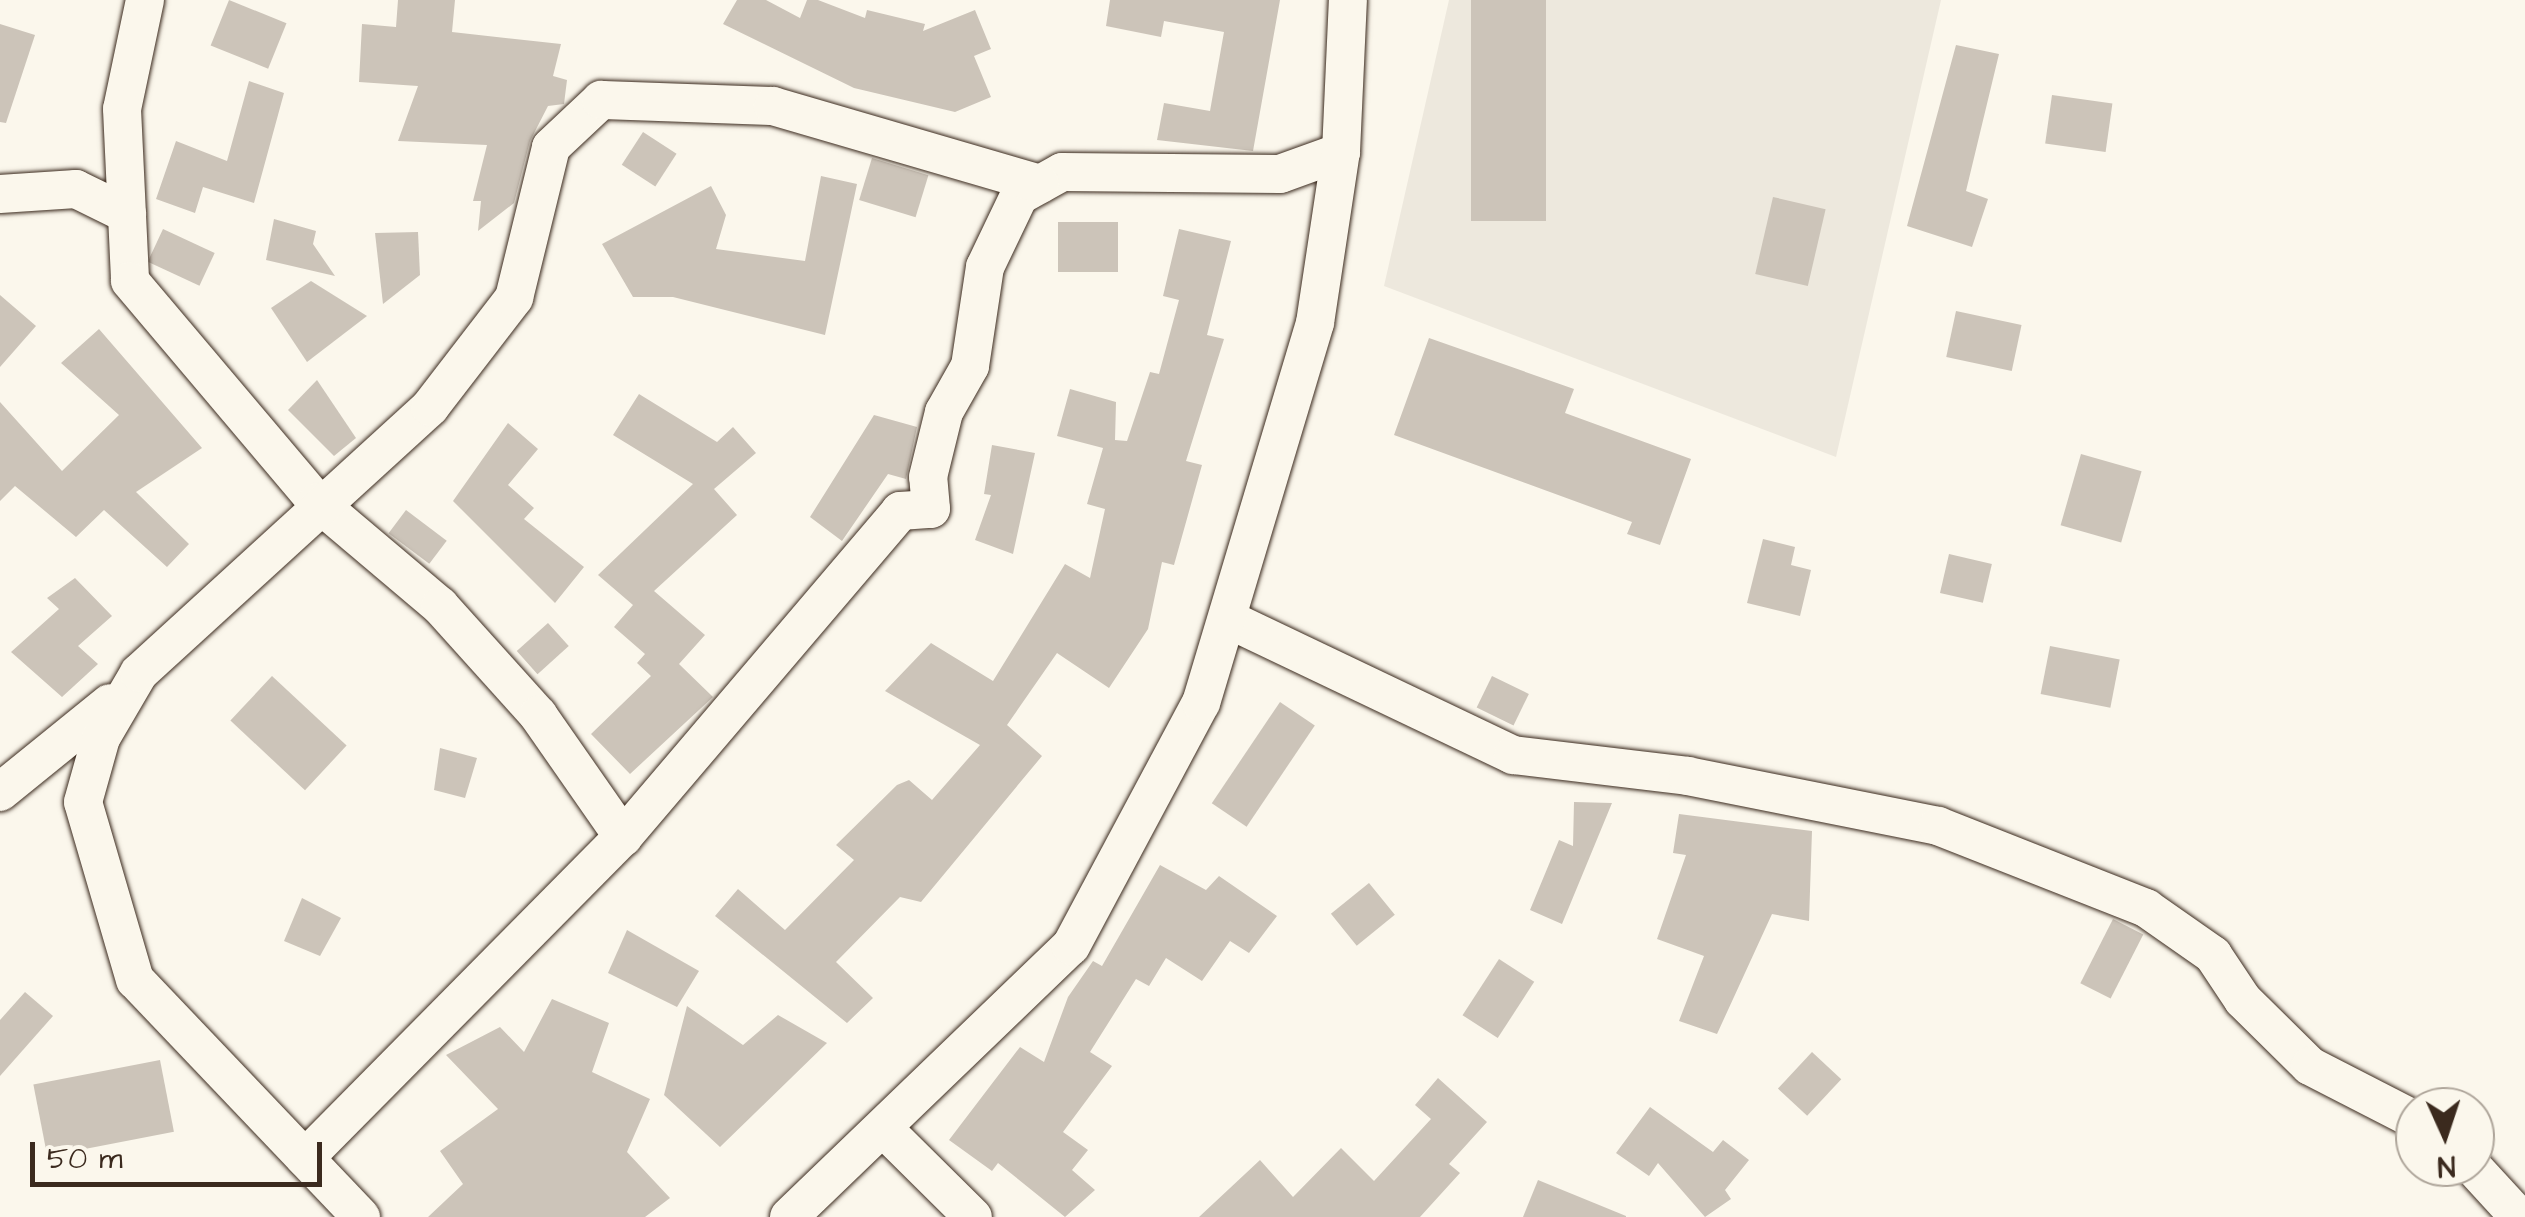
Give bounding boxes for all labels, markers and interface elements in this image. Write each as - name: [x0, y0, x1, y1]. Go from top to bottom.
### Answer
- north arrow: [2395, 1087, 2495, 1187]
- scale bar: [35, 1122, 328, 1184]
- text: 50 m: [47, 1138, 123, 1180]
- text: N: [2437, 1146, 2456, 1185]

